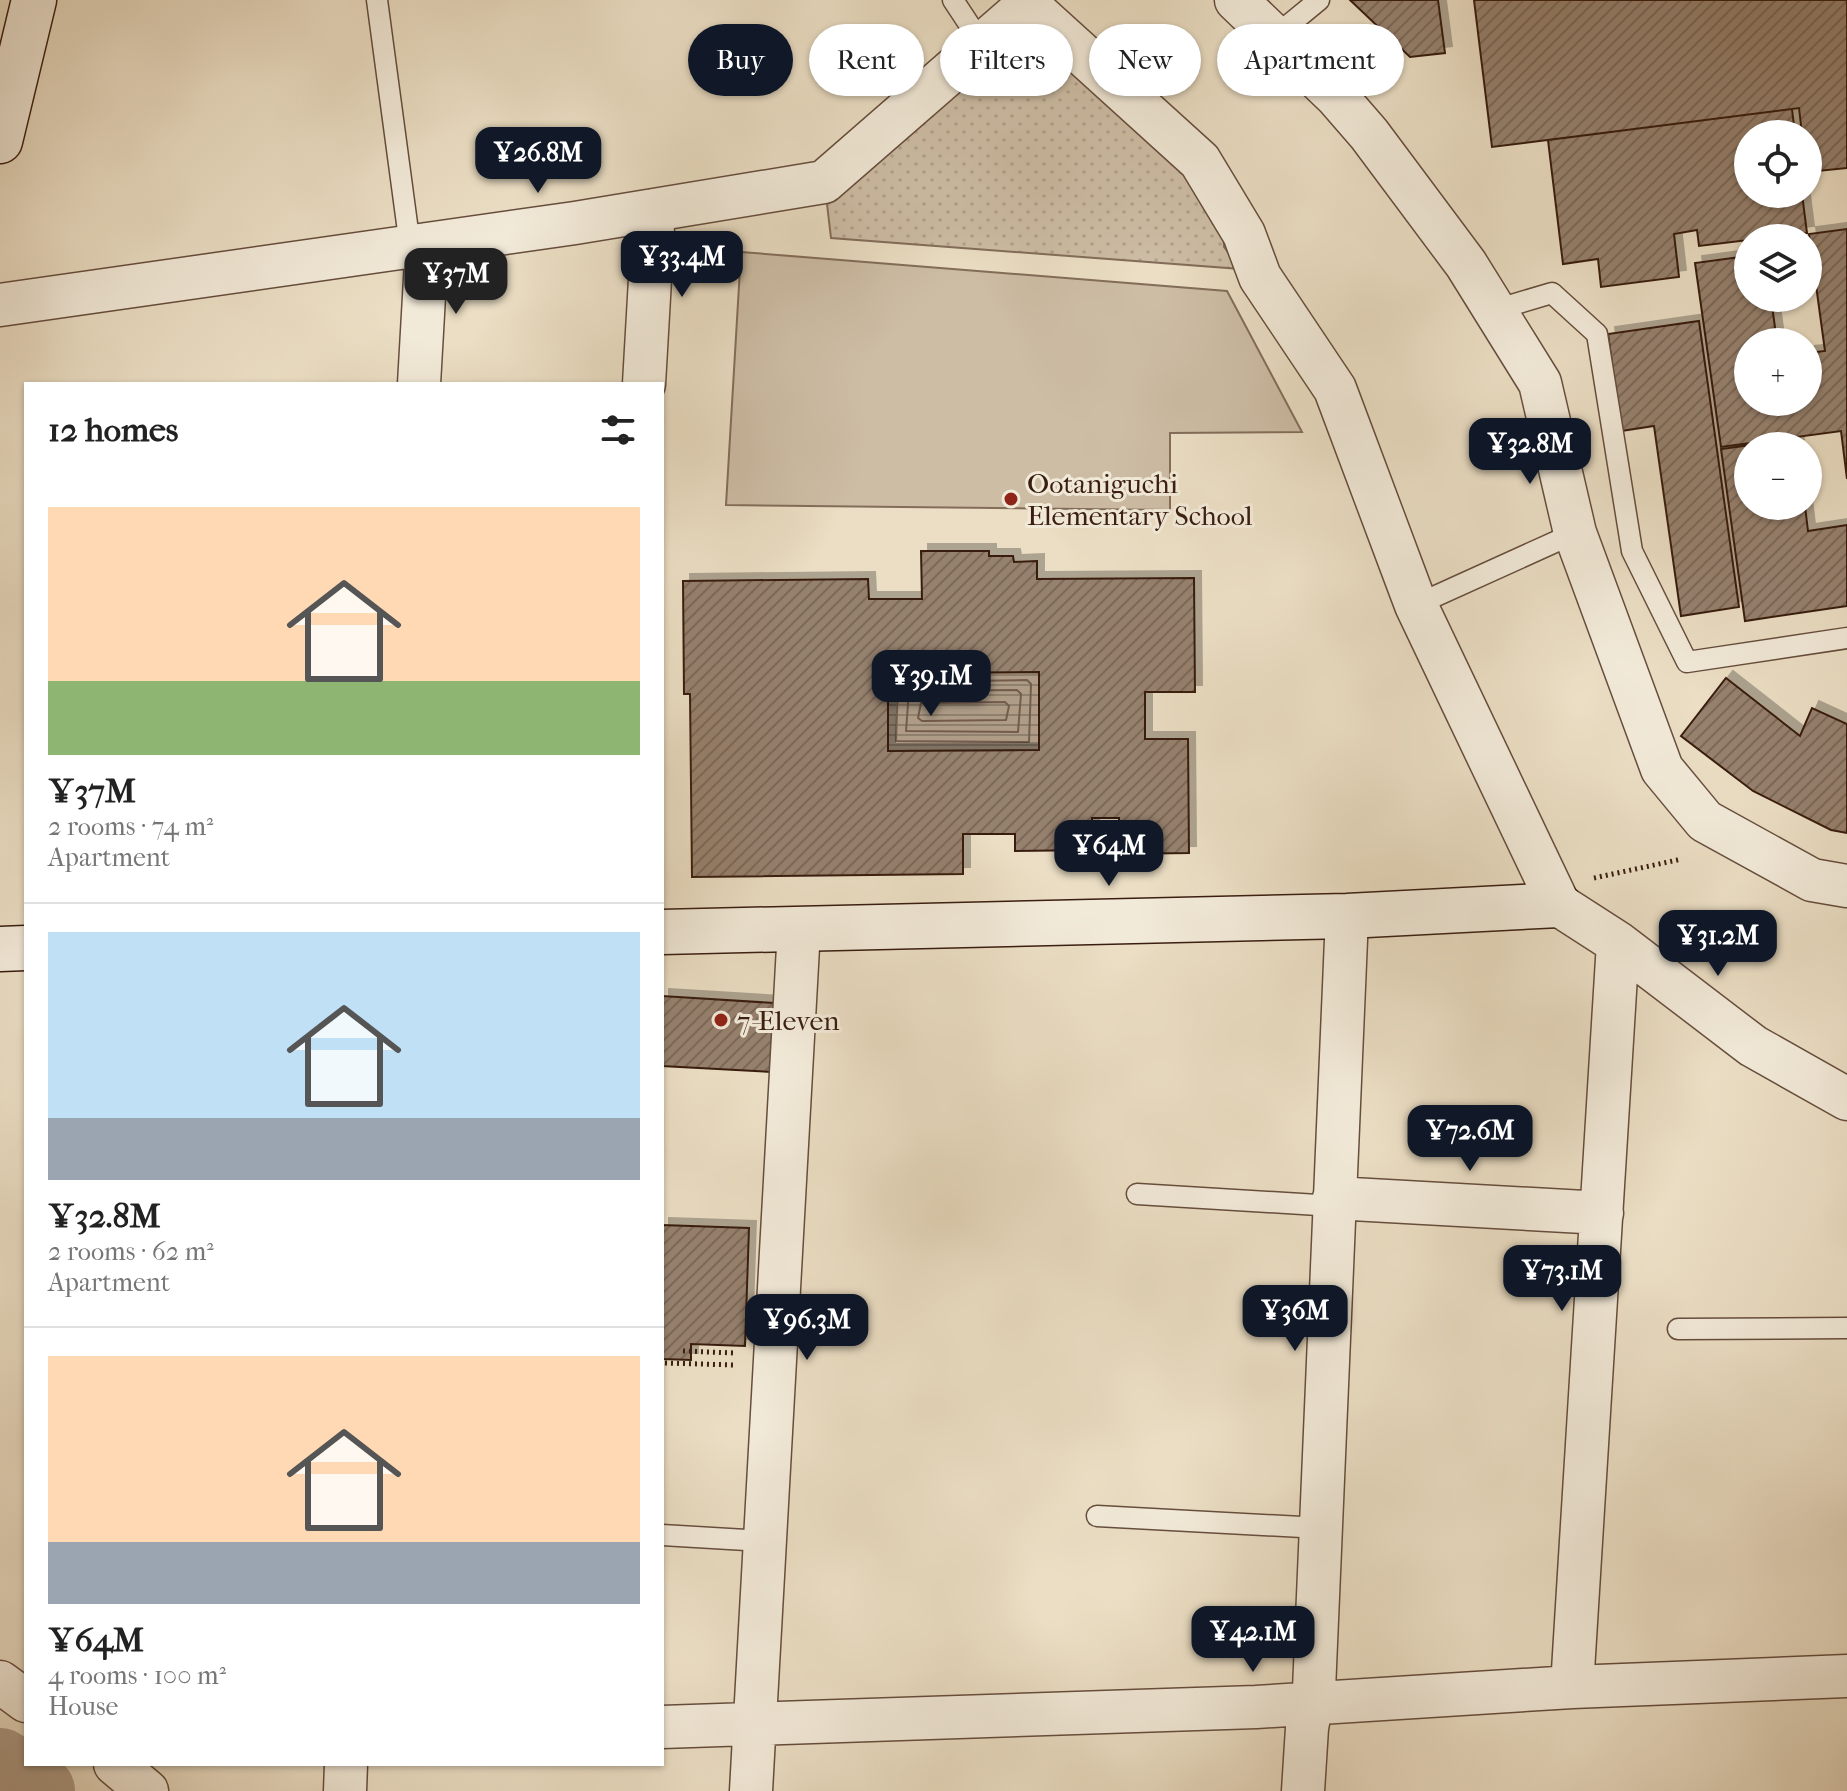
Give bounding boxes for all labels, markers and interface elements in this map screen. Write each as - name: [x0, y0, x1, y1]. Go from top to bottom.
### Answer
- chip: Buy: [688, 24, 793, 96]
- chip: Rent: [809, 24, 924, 96]
- chip: Filters: [940, 24, 1073, 96]
- chip: New: [1089, 24, 1201, 96]
- chip: Apartment: [1217, 24, 1404, 96]
- map controls: [1734, 120, 1822, 520]
- button: locate: [1734, 120, 1822, 208]
- pin: ¥26.8M: [473, 127, 603, 195]
- text: ¥26.8M: [493, 137, 583, 168]
- button: layers: [1734, 224, 1822, 312]
- pin: ¥33.4M: [617, 231, 747, 299]
- text: ¥33.4M: [639, 241, 725, 272]
- pin: ¥37M: [409, 248, 503, 316]
- text: ¥37M: [422, 258, 490, 289]
- button: +: [1734, 328, 1822, 416]
- icon: filters: [596, 408, 640, 452]
- text: 12 homes: [48, 410, 178, 450]
- pin: ¥32.8M: [1465, 418, 1595, 486]
- text: ¥32.8M: [1487, 428, 1573, 459]
- button: −: [1734, 432, 1822, 520]
- place label: Ootaniguchi Elementary School: [1027, 467, 1253, 532]
- marker: Ootaniguchi Elementary School: [1002, 490, 1020, 508]
- icon: home: [272, 559, 416, 703]
- pin: ¥39.1M: [866, 650, 996, 718]
- text: ¥39.1M: [890, 660, 972, 691]
- text: ¥37M: [48, 771, 136, 811]
- text: 2 rooms · 74 m²: [48, 811, 213, 842]
- pin: ¥64M: [1062, 820, 1156, 888]
- text: ¥64M: [1072, 830, 1146, 861]
- text: Apartment: [48, 842, 170, 873]
- pin: ¥31.2M: [1653, 910, 1783, 978]
- text: ¥31.2M: [1677, 920, 1759, 951]
- icon: home: [272, 984, 416, 1128]
- place label: 7-Eleven: [737, 1004, 840, 1037]
- marker: 7-Eleven: [712, 1011, 730, 1029]
- pin: ¥72.6M: [1405, 1105, 1535, 1173]
- text: ¥72.6M: [1426, 1115, 1514, 1146]
- text: ¥32.8M: [48, 1196, 161, 1236]
- text: 2 rooms · 62 m²: [48, 1236, 214, 1267]
- pin: ¥73.1M: [1497, 1245, 1627, 1313]
- text: ¥73.1M: [1521, 1255, 1603, 1286]
- text: Apartment: [48, 1267, 170, 1298]
- pin: ¥36M: [1248, 1285, 1342, 1353]
- pin: ¥96.3M: [742, 1294, 872, 1362]
- text: ¥36M: [1261, 1295, 1329, 1326]
- text: ¥96.3M: [763, 1304, 851, 1335]
- icon: home: [272, 1408, 416, 1552]
- pin: ¥42.1M: [1188, 1606, 1318, 1674]
- text: ¥42.1M: [1209, 1616, 1297, 1647]
- text: ¥64M: [48, 1620, 144, 1660]
- text: 4 rooms · 100 m²: [48, 1660, 226, 1691]
- text: House: [48, 1691, 118, 1722]

